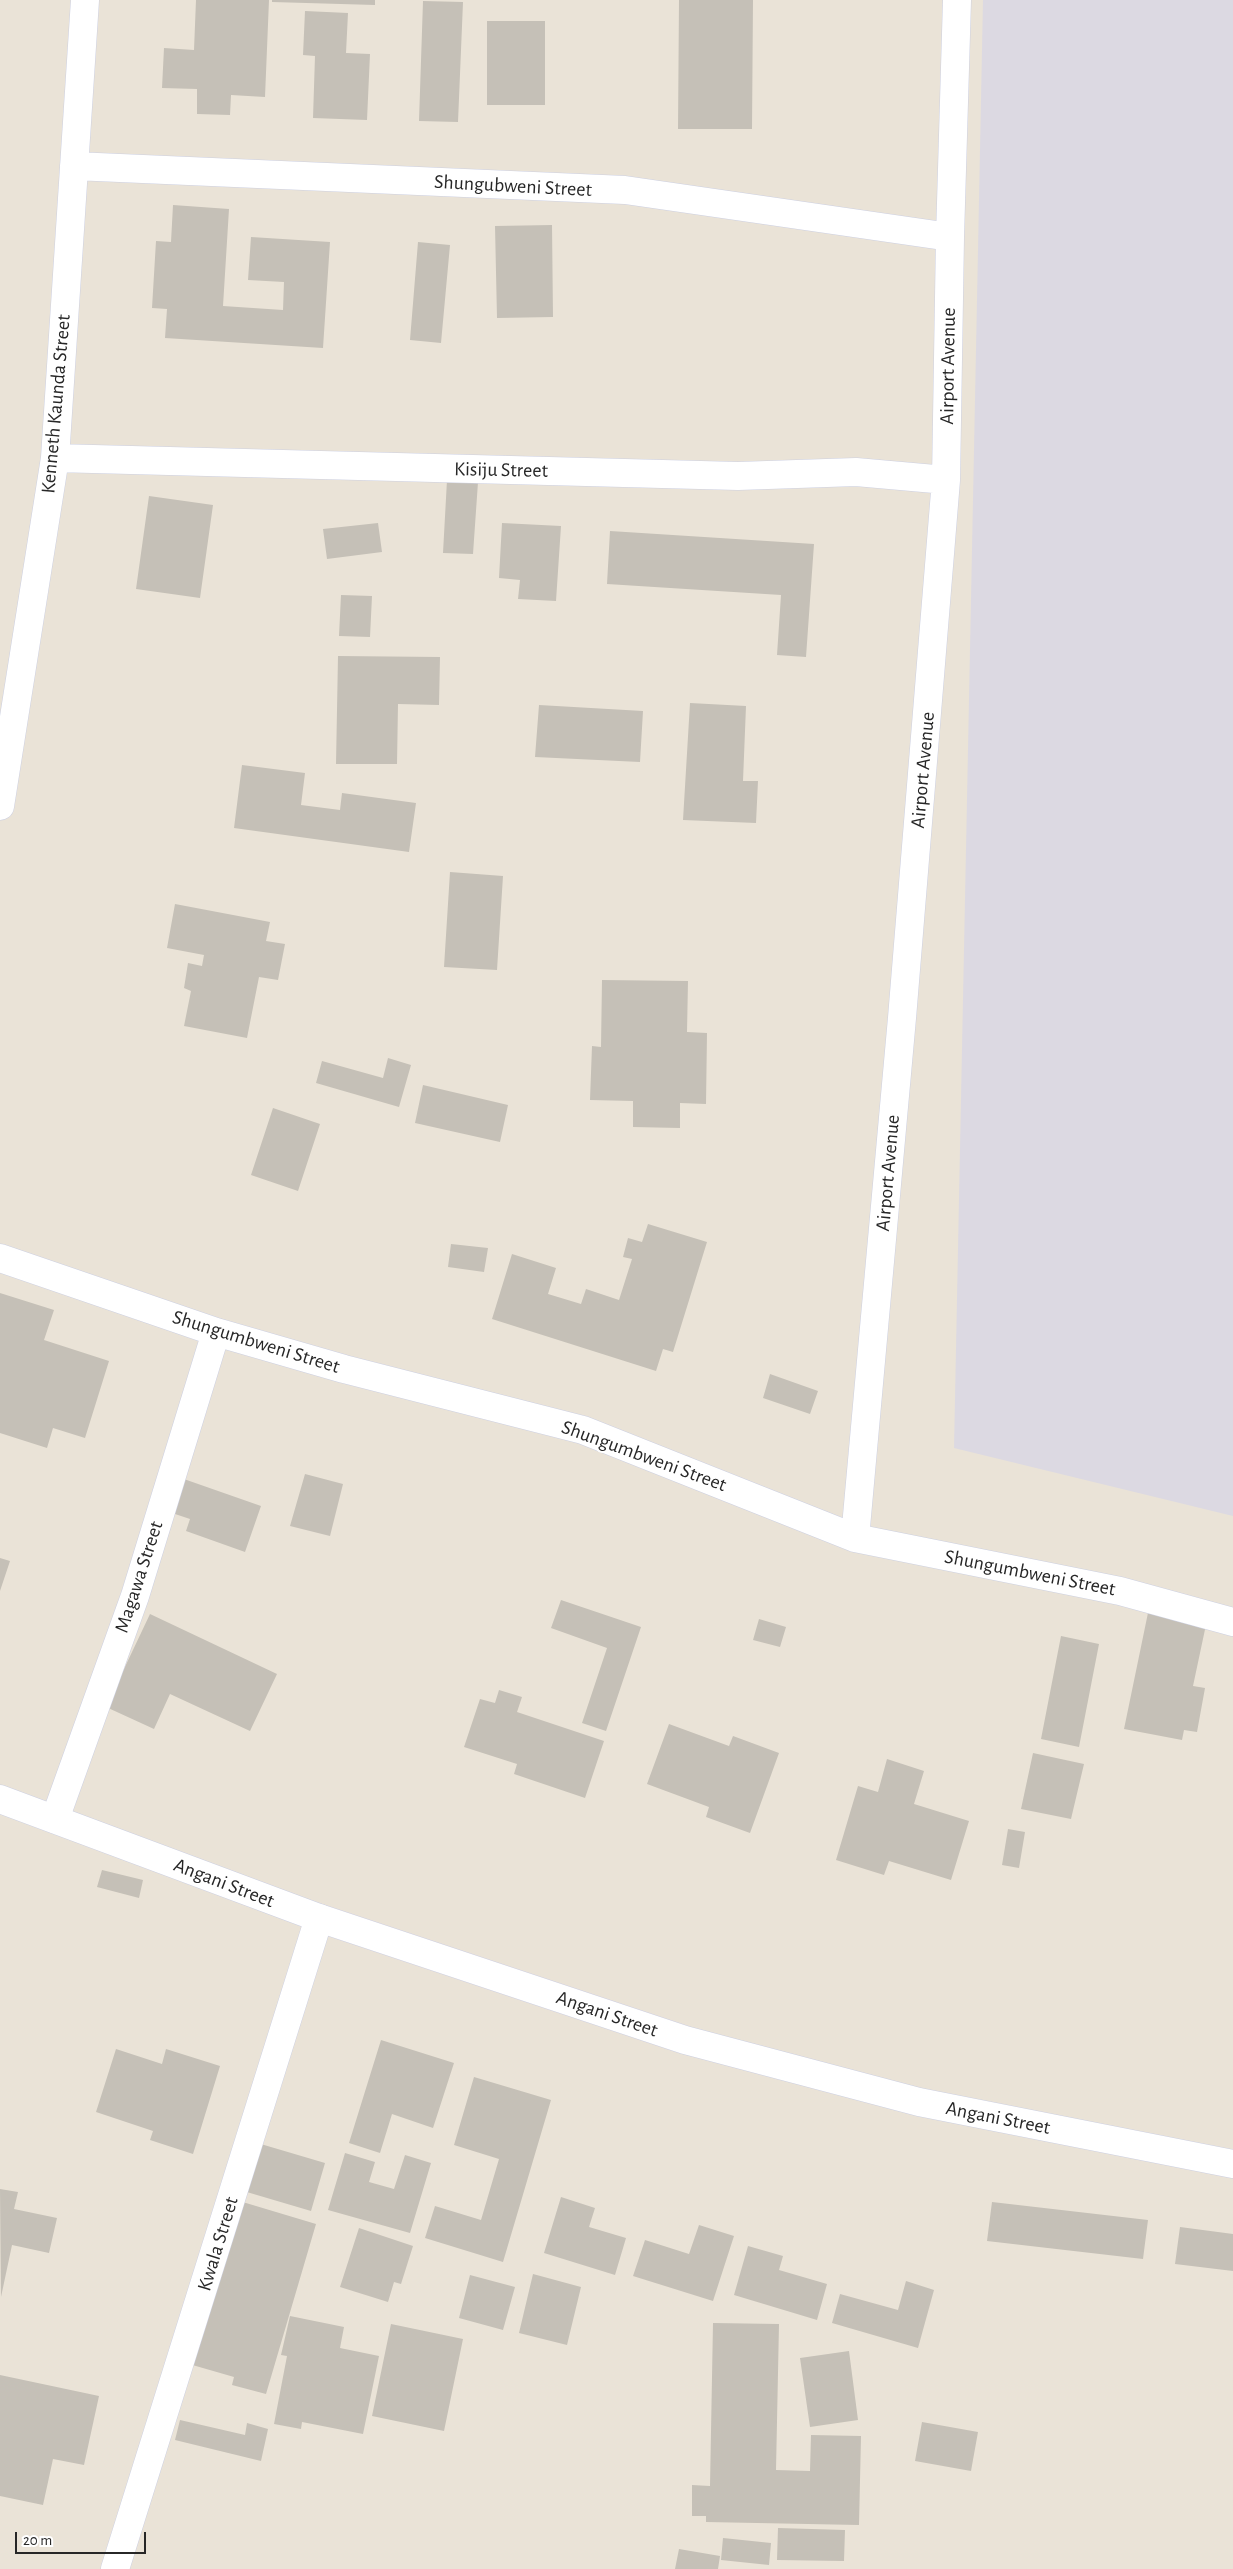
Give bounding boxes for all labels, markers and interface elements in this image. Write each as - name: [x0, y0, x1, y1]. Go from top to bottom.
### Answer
- street label: Shungubweni Street: [434, 170, 592, 202]
- street label: Airport Avenue: [935, 307, 961, 425]
- street label: Kenneth Kaunda Street: [36, 313, 76, 495]
- street label: Kisiju Street: [454, 457, 548, 483]
- street label: Airport Avenue: [906, 711, 940, 829]
- street label: Airport Avenue: [871, 1114, 905, 1232]
- street label: Shungumbweni Street: [169, 1305, 343, 1379]
- street label: Shungumbweni Street: [558, 1415, 730, 1497]
- street label: Magawa Street: [110, 1518, 168, 1636]
- street label: Shungumbweni Street: [942, 1545, 1118, 1601]
- street label: Angani Street: [170, 1853, 278, 1913]
- street label: Angani Street: [553, 1985, 661, 2043]
- street label: Angani Street: [944, 2096, 1052, 2140]
- street label: Kwala Street: [192, 2194, 244, 2294]
- scale bar: [18, 2522, 149, 2554]
- text: 20 m: [23, 2533, 52, 2548]

